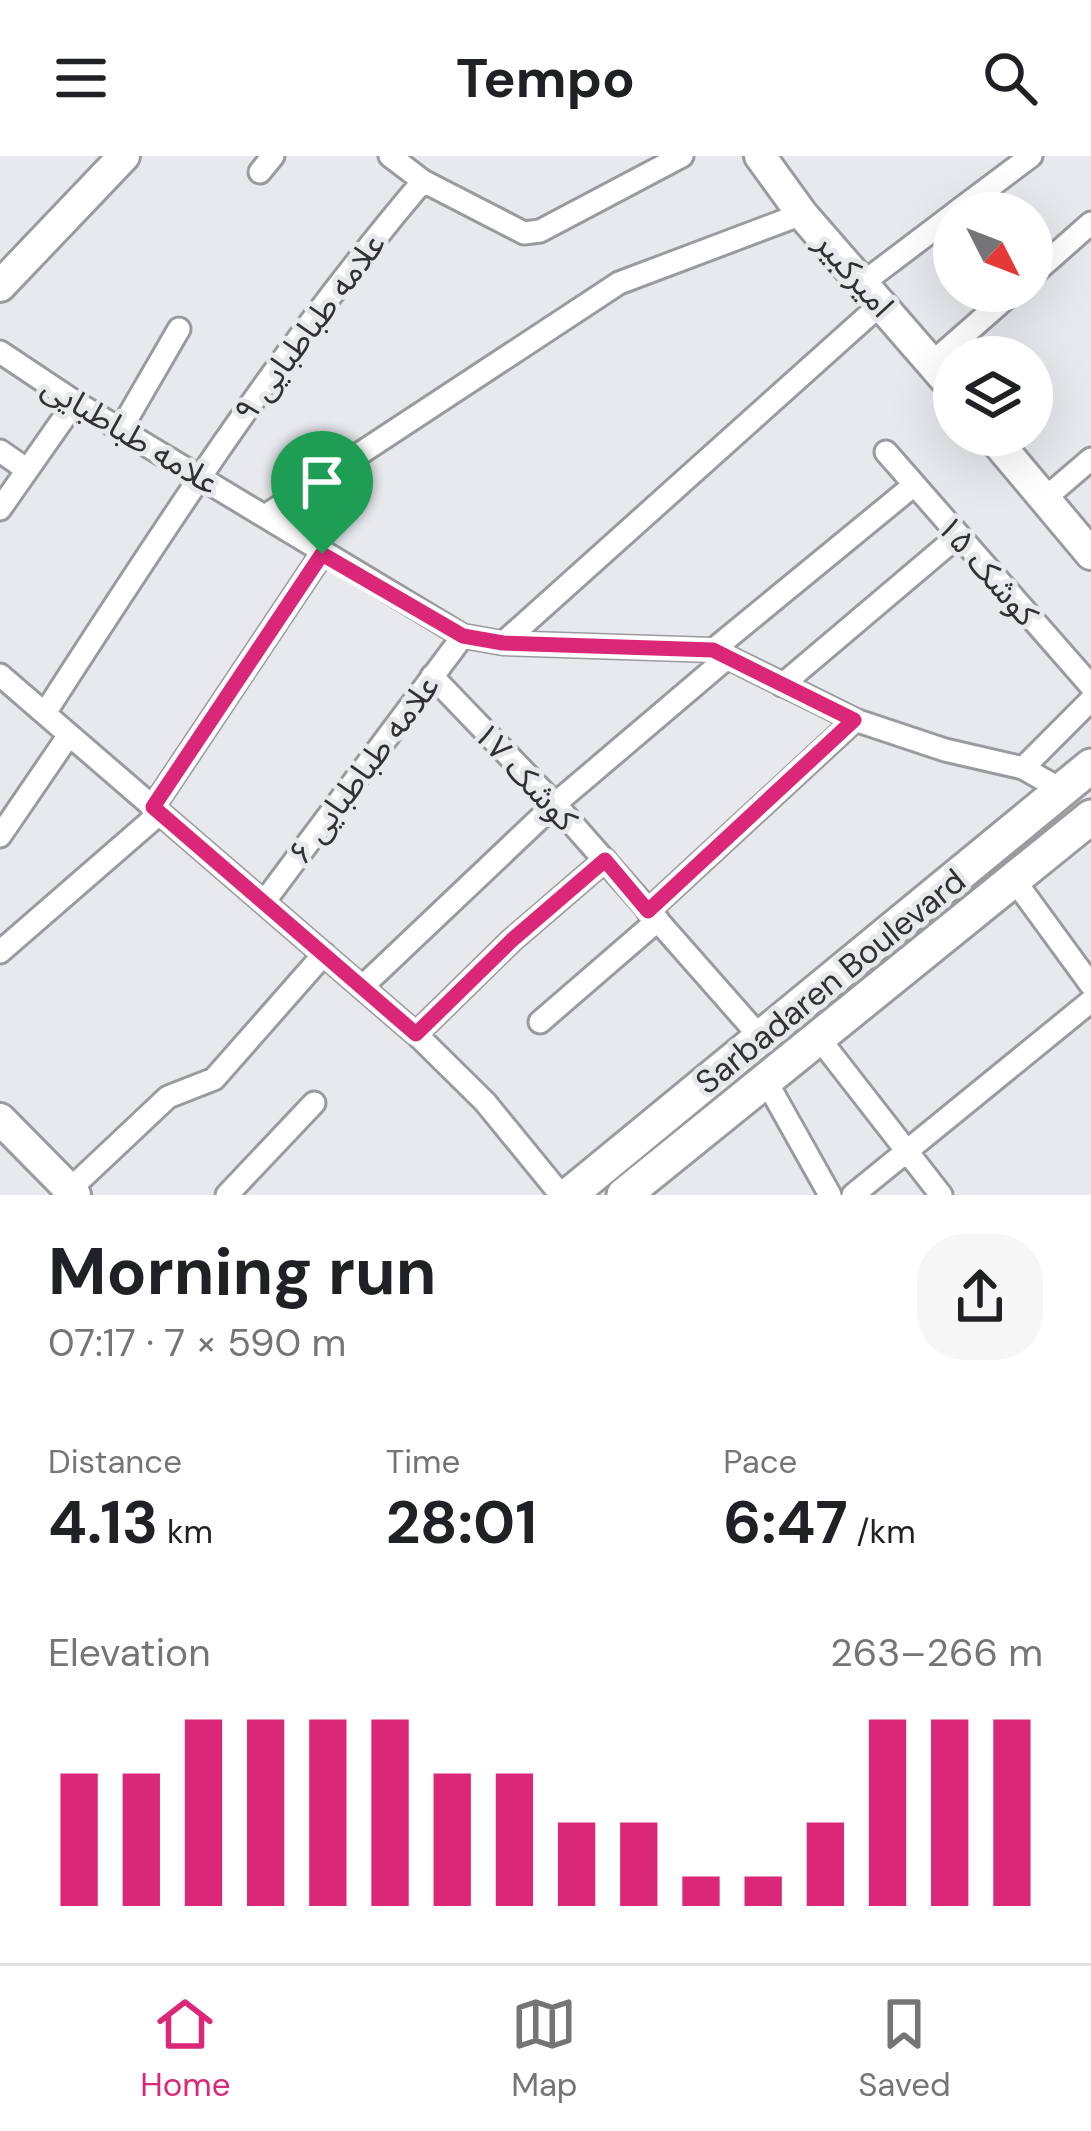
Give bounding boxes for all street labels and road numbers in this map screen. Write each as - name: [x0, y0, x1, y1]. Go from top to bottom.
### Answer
- street label: امیرکبیر: [805, 222, 903, 326]
- street label: علامه طباطبایی ۹: [224, 224, 395, 431]
- street label: علامه طباطبایی: [34, 365, 227, 504]
- street label: کوشک ۱۵: [928, 506, 1048, 635]
- street label: علامه طباطبایی ۶: [278, 666, 449, 873]
- street label: کوشک ۱۷: [464, 713, 587, 840]
- street label: Sarbadaren Boulevard: [687, 859, 974, 1104]

